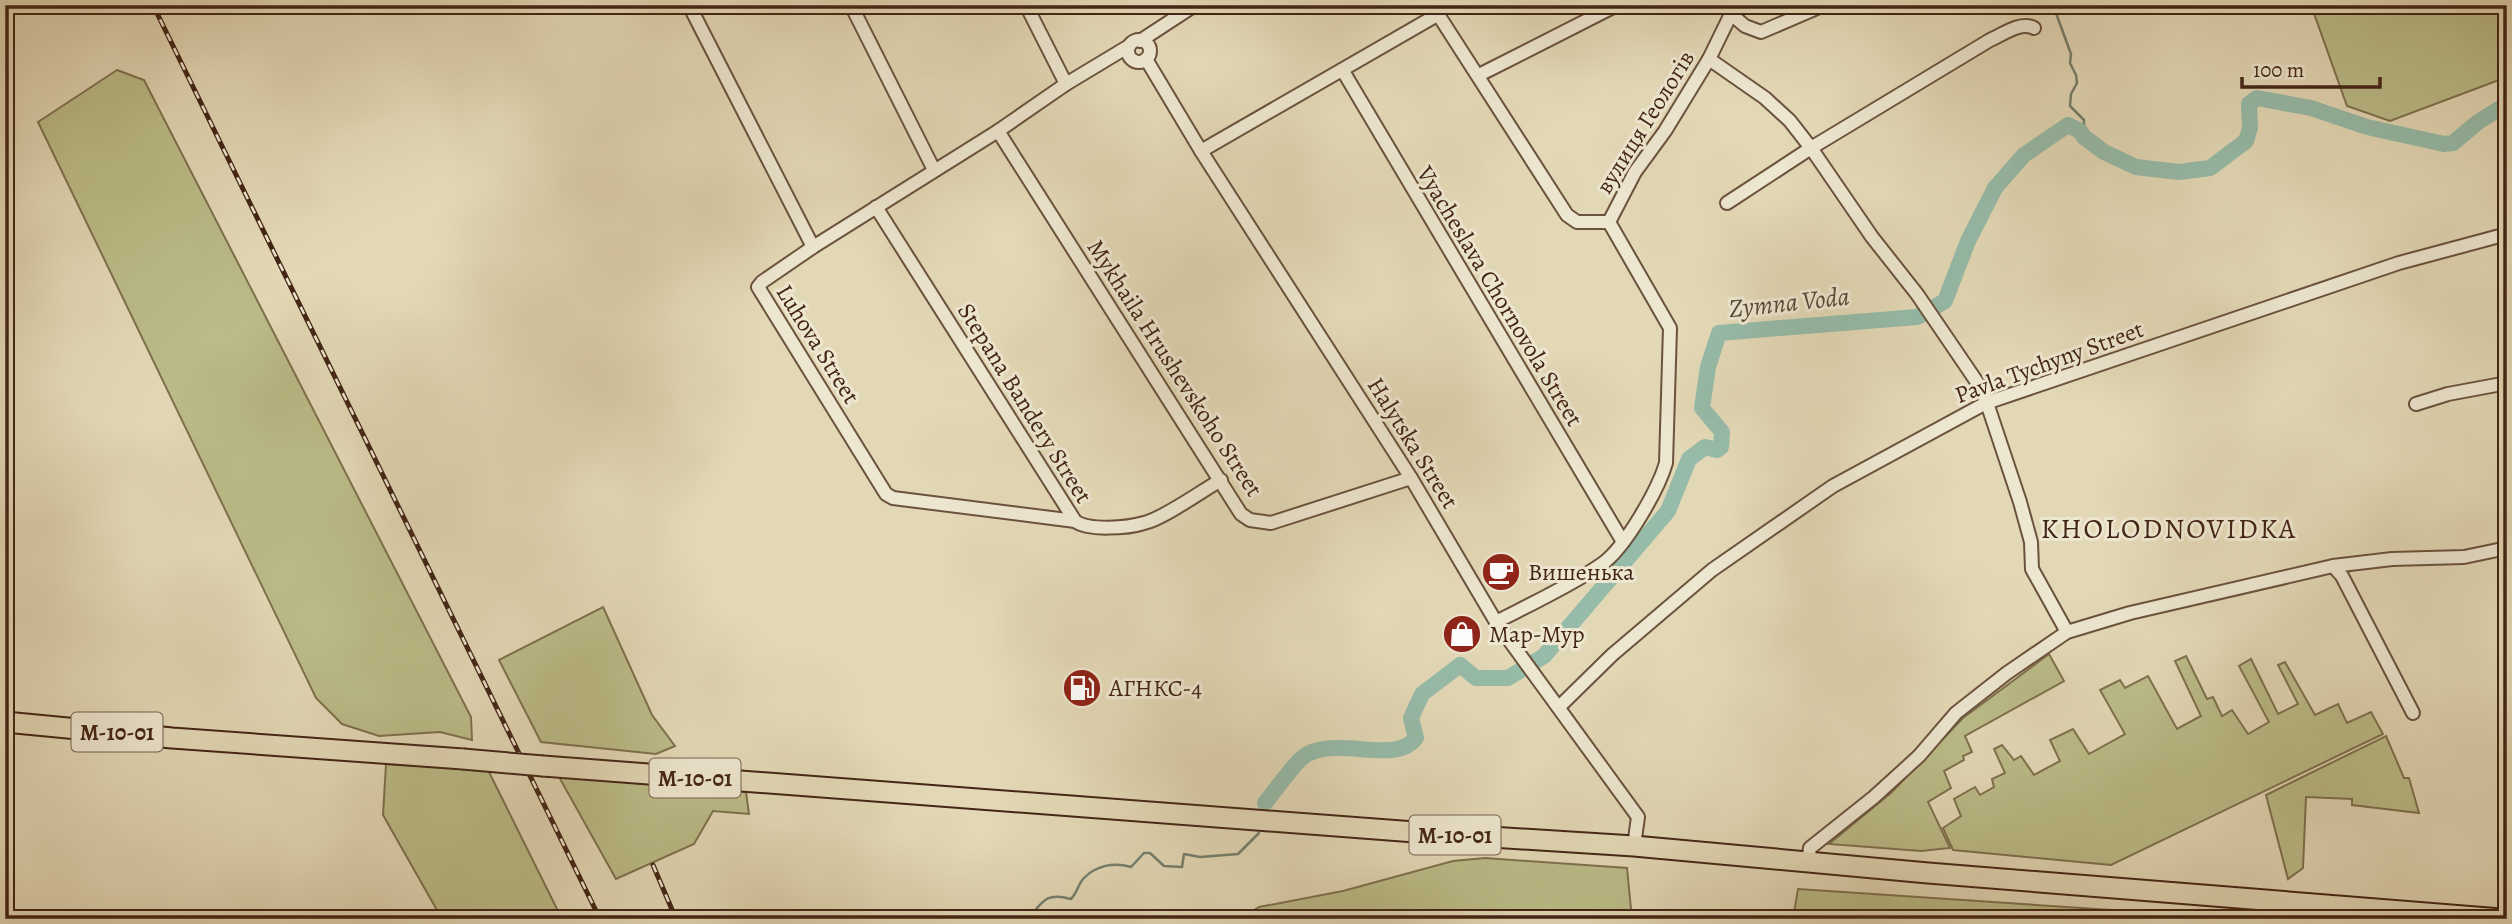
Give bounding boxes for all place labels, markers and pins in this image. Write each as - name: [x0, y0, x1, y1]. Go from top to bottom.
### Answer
- cafe icon: Вишенька: [1480, 551, 1522, 593]
- place label: Вишенька: [1528, 556, 1634, 588]
- shop icon: Мар-Мур: [1441, 613, 1483, 655]
- place label: Мар-Мур: [1489, 618, 1585, 650]
- fuel station icon: АГНКС-4: [1061, 667, 1103, 709]
- place label: АГНКС-4: [1108, 672, 1202, 704]

